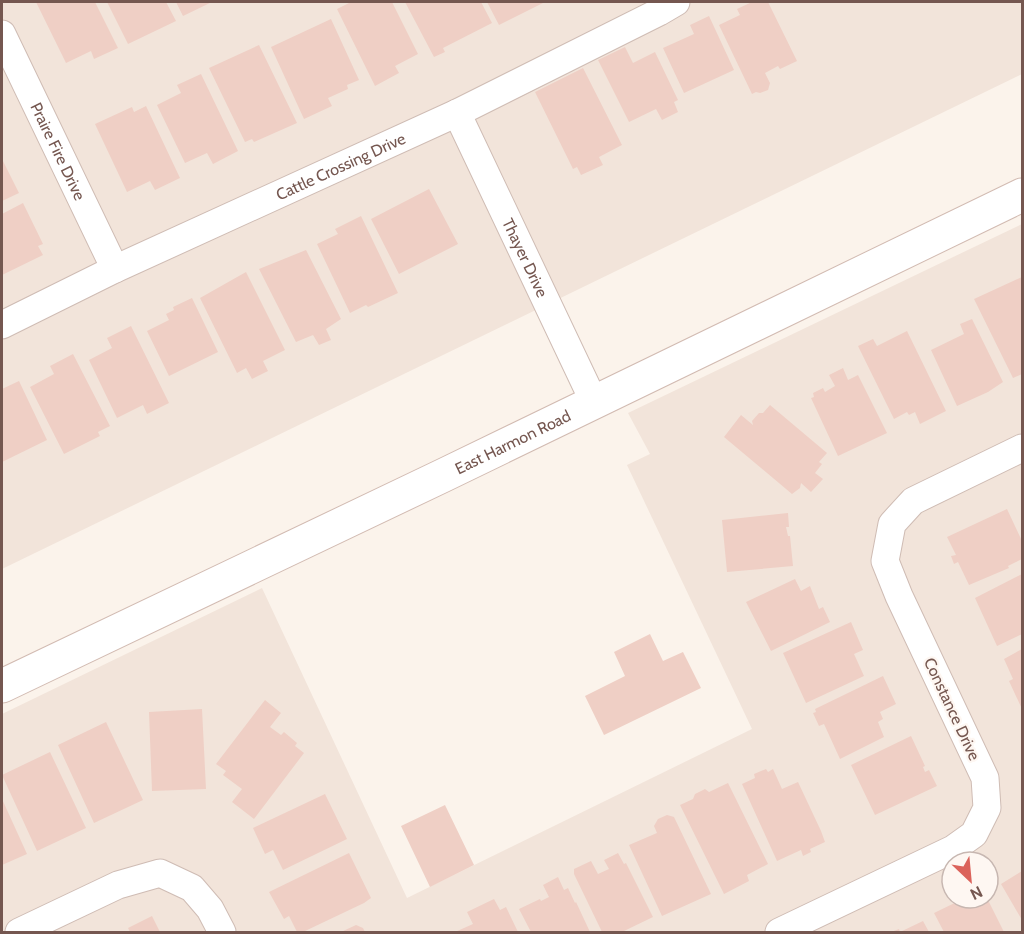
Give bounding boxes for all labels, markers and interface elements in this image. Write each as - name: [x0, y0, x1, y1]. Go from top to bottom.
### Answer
- street label: Praire Fire Drive: [27, 99, 90, 203]
- street label: Cattle Crossing Drive: [273, 128, 408, 204]
- street label: Thayer Drive: [499, 215, 552, 300]
- street label: East Harmon Road: [452, 406, 574, 478]
- street label: Constance Drive: [920, 655, 984, 763]
- north arrow: [940, 850, 1000, 910]
- text: N: [967, 882, 986, 904]

